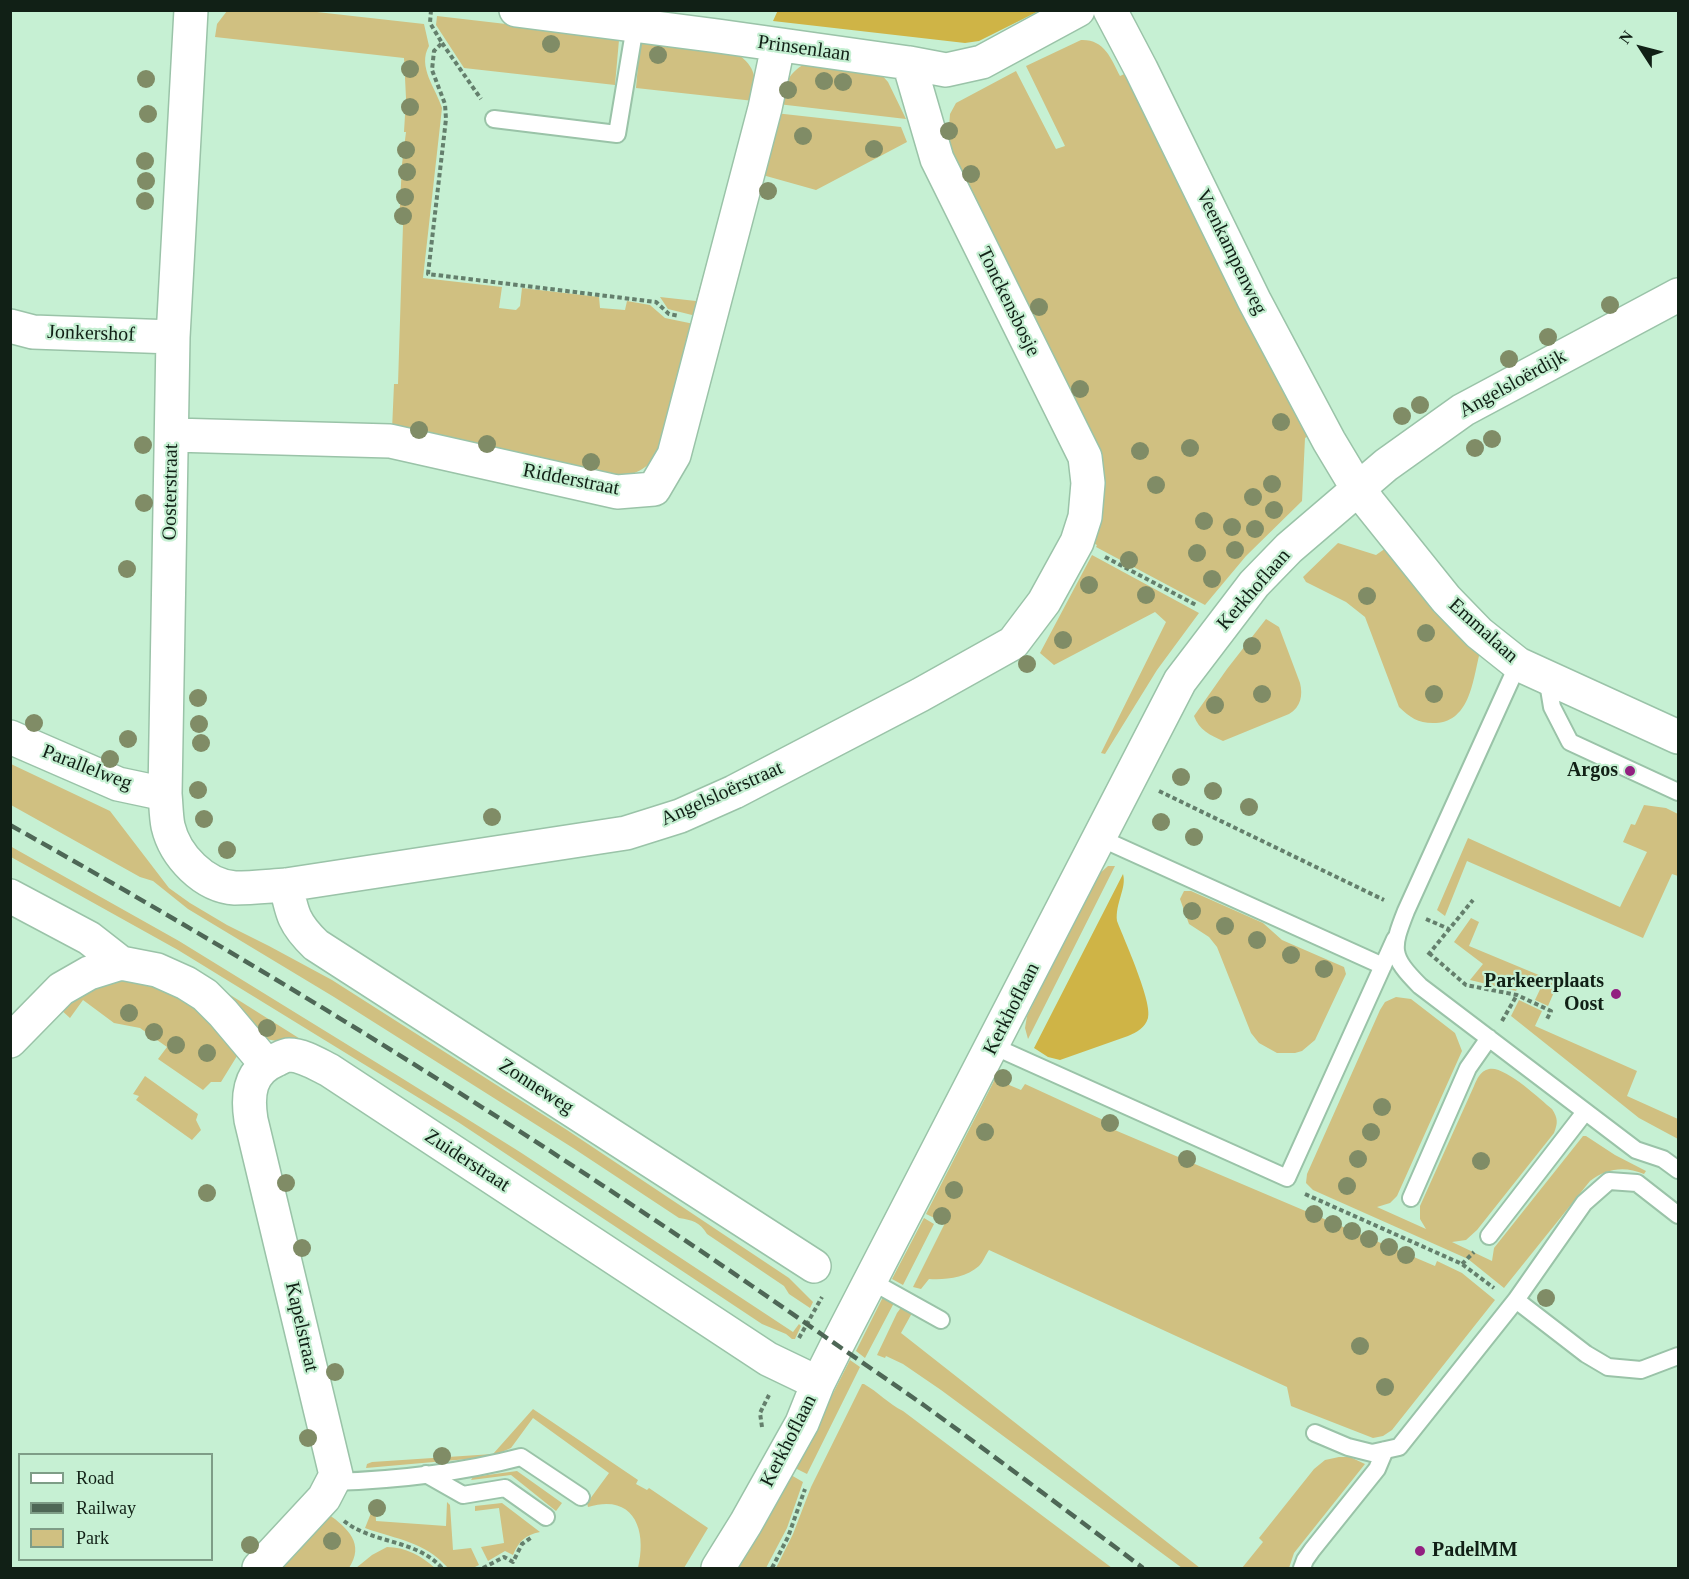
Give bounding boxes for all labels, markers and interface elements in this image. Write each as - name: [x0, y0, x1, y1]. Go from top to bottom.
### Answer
- north arrow: [1611, 18, 1671, 78]
- text: N: [1616, 27, 1636, 47]
- street label: Prinsenlaan: [756, 31, 852, 67]
- street label: Veenkampenweg: [1190, 185, 1272, 319]
- street label: Tonckensbosje: [971, 243, 1045, 361]
- street label: Jonkershof: [47, 320, 135, 348]
- street label: Angelsloërdijk: [1455, 345, 1571, 423]
- street label: Oosterstraat: [158, 443, 184, 541]
- street label: Ridderstraat: [521, 459, 621, 501]
- street label: Kerkhoflaan: [1212, 544, 1296, 636]
- street label: Emmalaan: [1443, 593, 1523, 669]
- street label: Parallelweg: [39, 740, 135, 796]
- street label: Angelsloërstraat: [657, 756, 787, 832]
- place label: Argos: [1567, 759, 1618, 783]
- marker: Argos: [1623, 764, 1637, 778]
- street label: Kerkhoflaan: [979, 959, 1045, 1059]
- place label: Parkeerplaats Oost: [1484, 970, 1604, 1017]
- marker: Parkeerplaats Oost: [1609, 987, 1623, 1001]
- street label: Zonneweg: [494, 1054, 578, 1120]
- street label: Zuiderstraat: [420, 1125, 514, 1197]
- street label: Kapelstraat: [279, 1280, 323, 1374]
- street label: Kerkhoflaan: [756, 1391, 822, 1491]
- legend: [18, 1453, 213, 1561]
- text: Road: [76, 1468, 114, 1488]
- text: Railway: [76, 1498, 136, 1518]
- text: Park: [76, 1528, 109, 1548]
- place label: PadelMM: [1432, 1539, 1518, 1563]
- marker: PadelMM: [1413, 1544, 1427, 1558]

